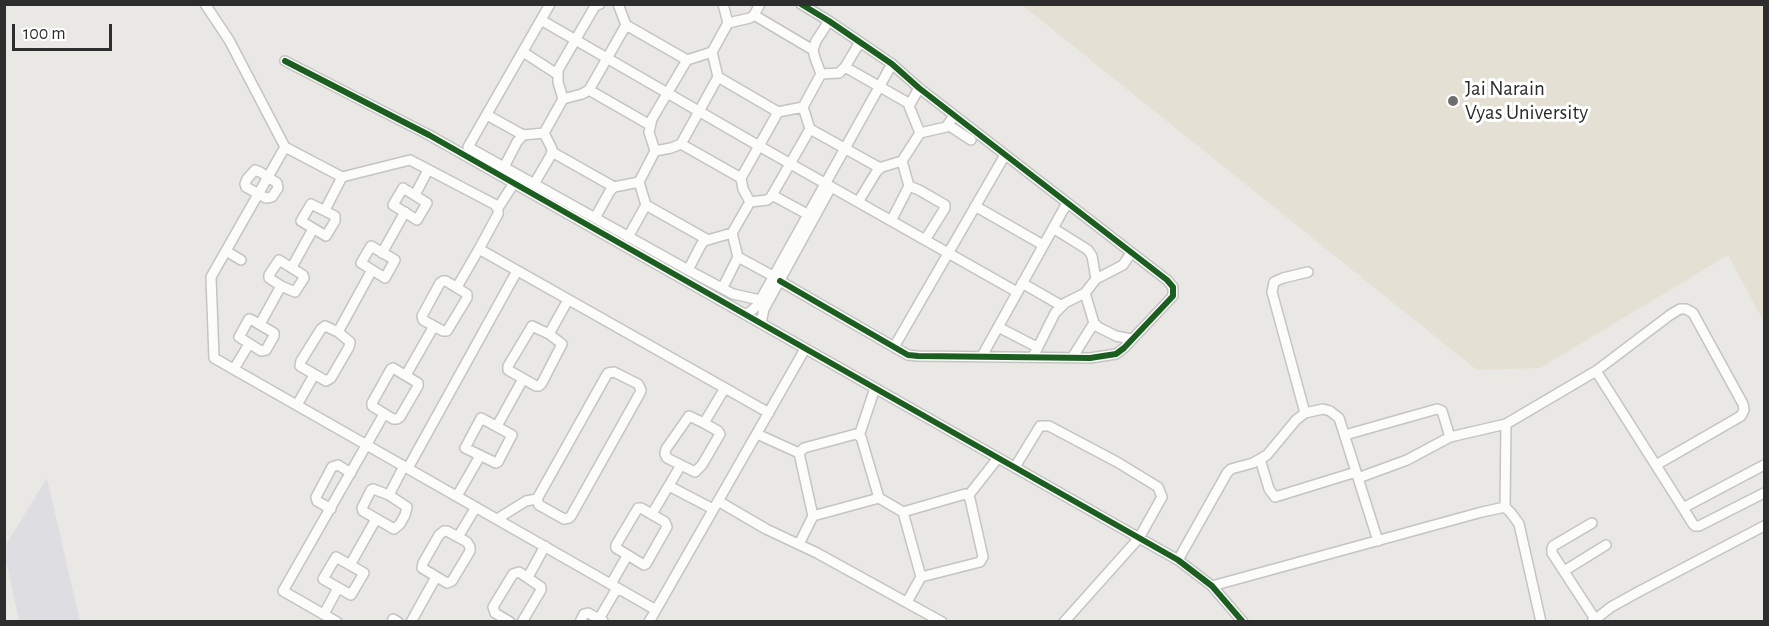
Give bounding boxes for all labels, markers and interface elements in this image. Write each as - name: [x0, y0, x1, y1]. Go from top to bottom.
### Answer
- scale bar: [15, 12, 116, 50]
- text: 100 m: [23, 25, 66, 43]
- place label: Jai Narain Vyas University: [1465, 76, 1588, 126]
- marker: Jai Narain Vyas University: [1446, 94, 1460, 108]

